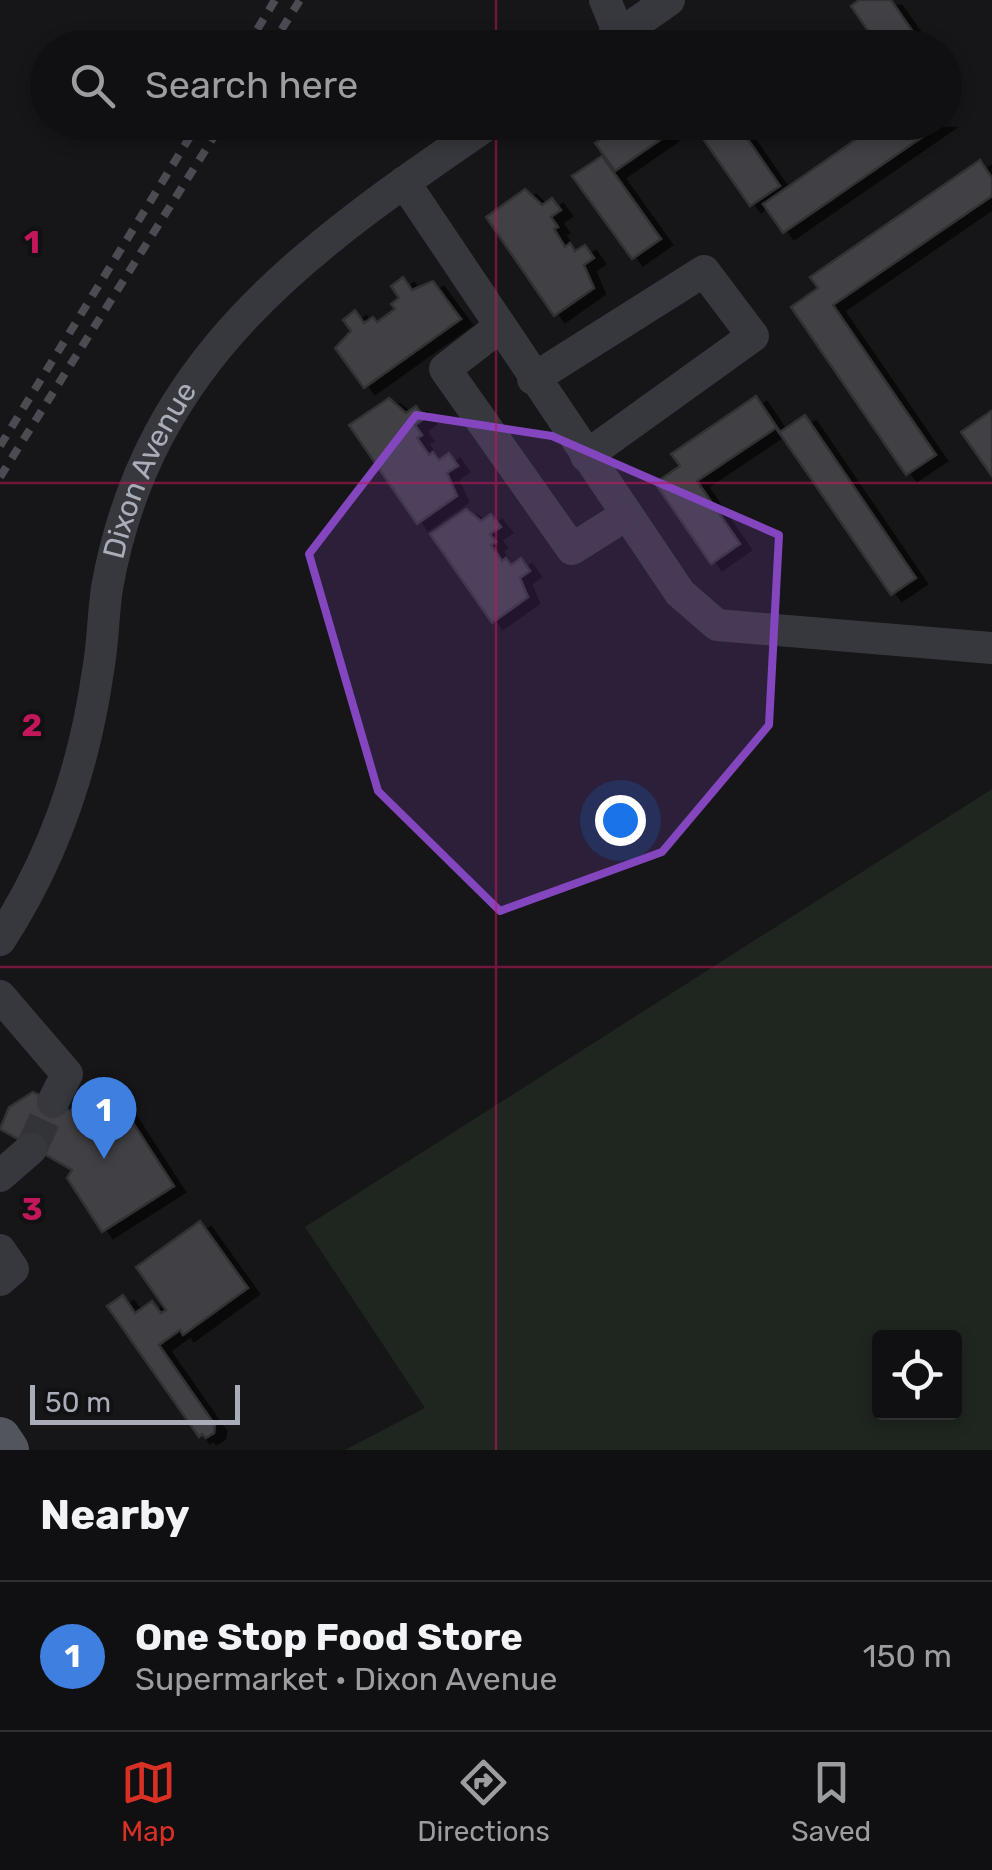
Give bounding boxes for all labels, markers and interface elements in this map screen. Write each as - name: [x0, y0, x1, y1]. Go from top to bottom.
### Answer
- search box: [30, 30, 962, 140]
- icon: search: [65, 58, 120, 113]
- text: Search here: [145, 62, 358, 108]
- text: 1: [24, 223, 40, 261]
- street label: Dixon Avenue: [96, 374, 204, 562]
- text: 2: [22, 706, 42, 744]
- your location: [595, 795, 646, 846]
- pin: 1: [72, 1076, 136, 1159]
- text: 3: [21, 1190, 43, 1228]
- map controls: [872, 1330, 962, 1420]
- button: locate: [872, 1330, 962, 1420]
- scale bar: [30, 1380, 240, 1424]
- text: 50 m: [45, 1386, 111, 1419]
- text: Nearby: [40, 1490, 190, 1540]
- text: One Stop Food Store: [135, 1614, 523, 1660]
- text: 1: [65, 1637, 80, 1675]
- text: 150 m: [863, 1637, 952, 1675]
- text: Supermarket · Dixon Avenue: [135, 1660, 557, 1698]
- tab: Map: [121, 1755, 176, 1848]
- tab: Directions: [417, 1755, 550, 1848]
- tab: Saved: [791, 1755, 871, 1848]

